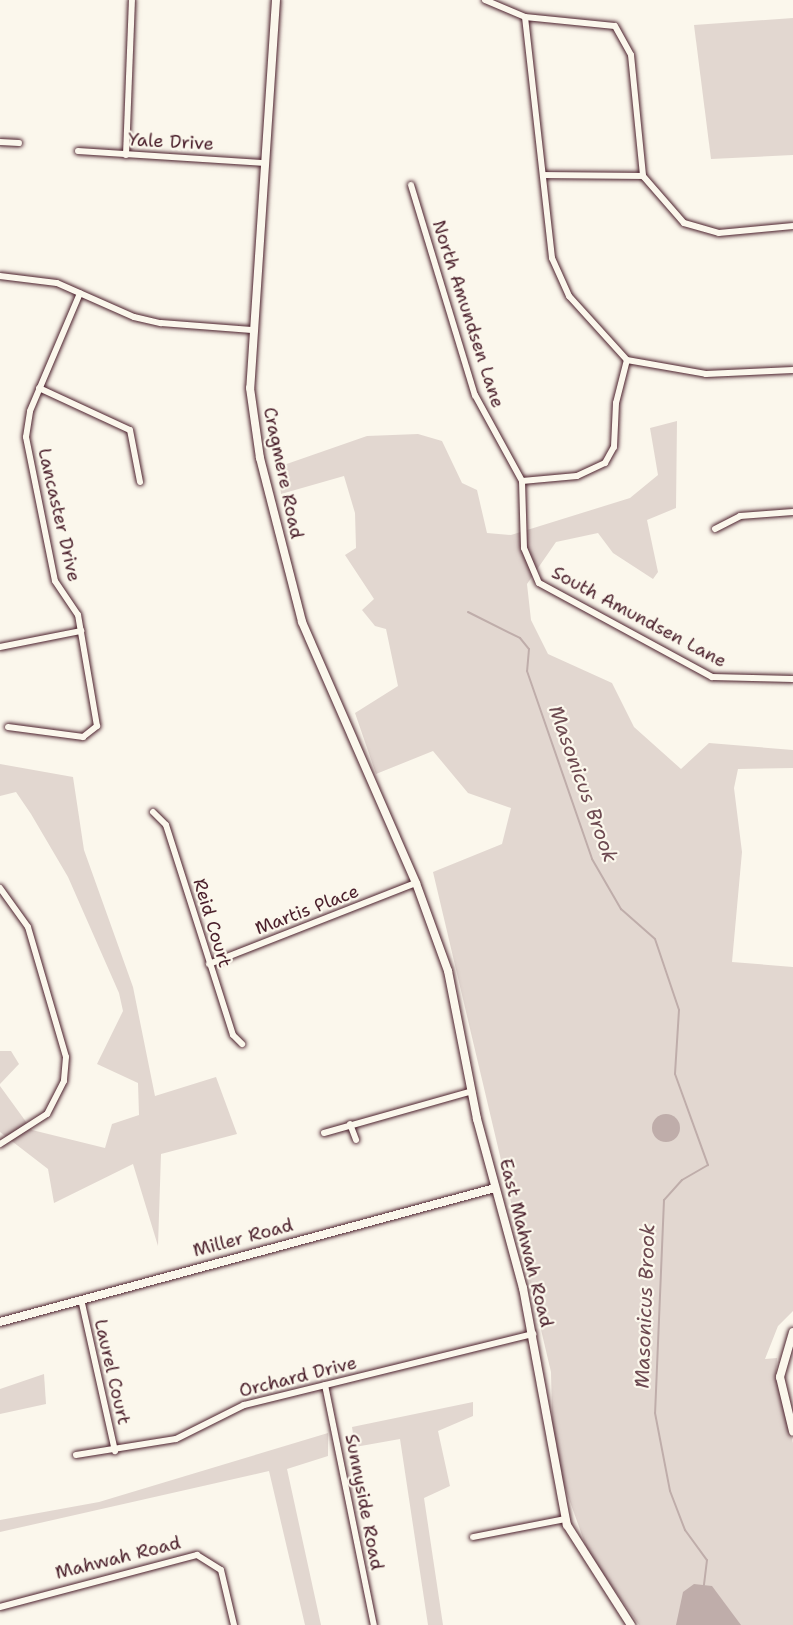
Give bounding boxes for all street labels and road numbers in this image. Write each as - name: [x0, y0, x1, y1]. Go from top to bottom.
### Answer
- street label: Yale Drive: [128, 129, 214, 155]
- street label: North Amundsen Lane: [427, 218, 509, 410]
- street label: Cragmere Road: [259, 405, 307, 541]
- street label: Lancaster Drive: [33, 446, 85, 584]
- street label: South Amundsen Lane: [548, 562, 730, 672]
- street label: Reid Court: [188, 876, 236, 970]
- street label: Martis Place: [252, 880, 362, 940]
- street label: East Mahwah Road: [495, 1156, 557, 1330]
- street label: Miller Road: [191, 1214, 295, 1262]
- street label: Laurel Court: [89, 1317, 135, 1427]
- street label: Orchard Drive: [237, 1352, 359, 1402]
- street label: Sunnyside Road: [340, 1432, 388, 1572]
- street label: Mahwah Road: [53, 1532, 183, 1584]

